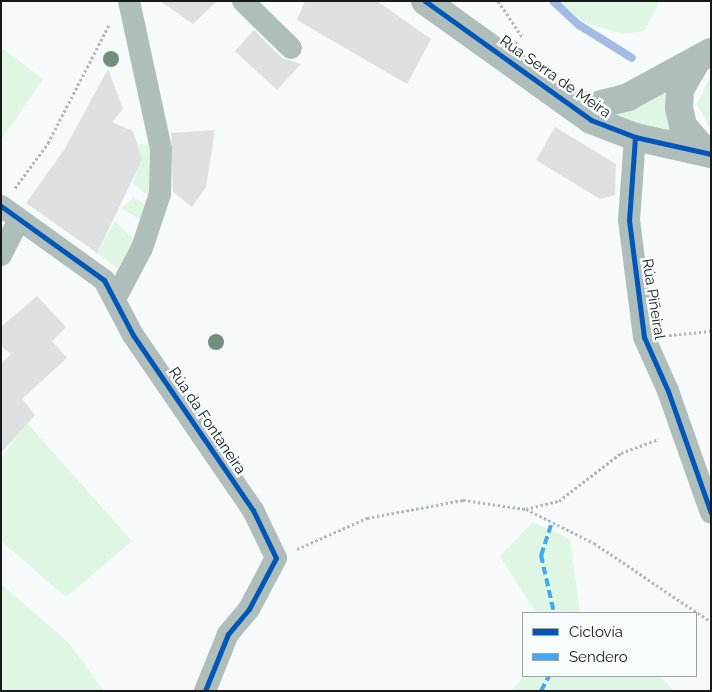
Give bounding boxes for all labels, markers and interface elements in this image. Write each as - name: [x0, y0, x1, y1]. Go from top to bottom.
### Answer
- street label: Rúa Serra de Meira: [496, 32, 614, 122]
- street label: Rúa Piñeiral: [638, 257, 668, 341]
- street label: Rúa da Fontaneira: [165, 364, 249, 478]
- legend: [522, 612, 697, 677]
- text: Ciclovía: [569, 623, 623, 641]
- text: Sendero: [569, 648, 628, 666]

